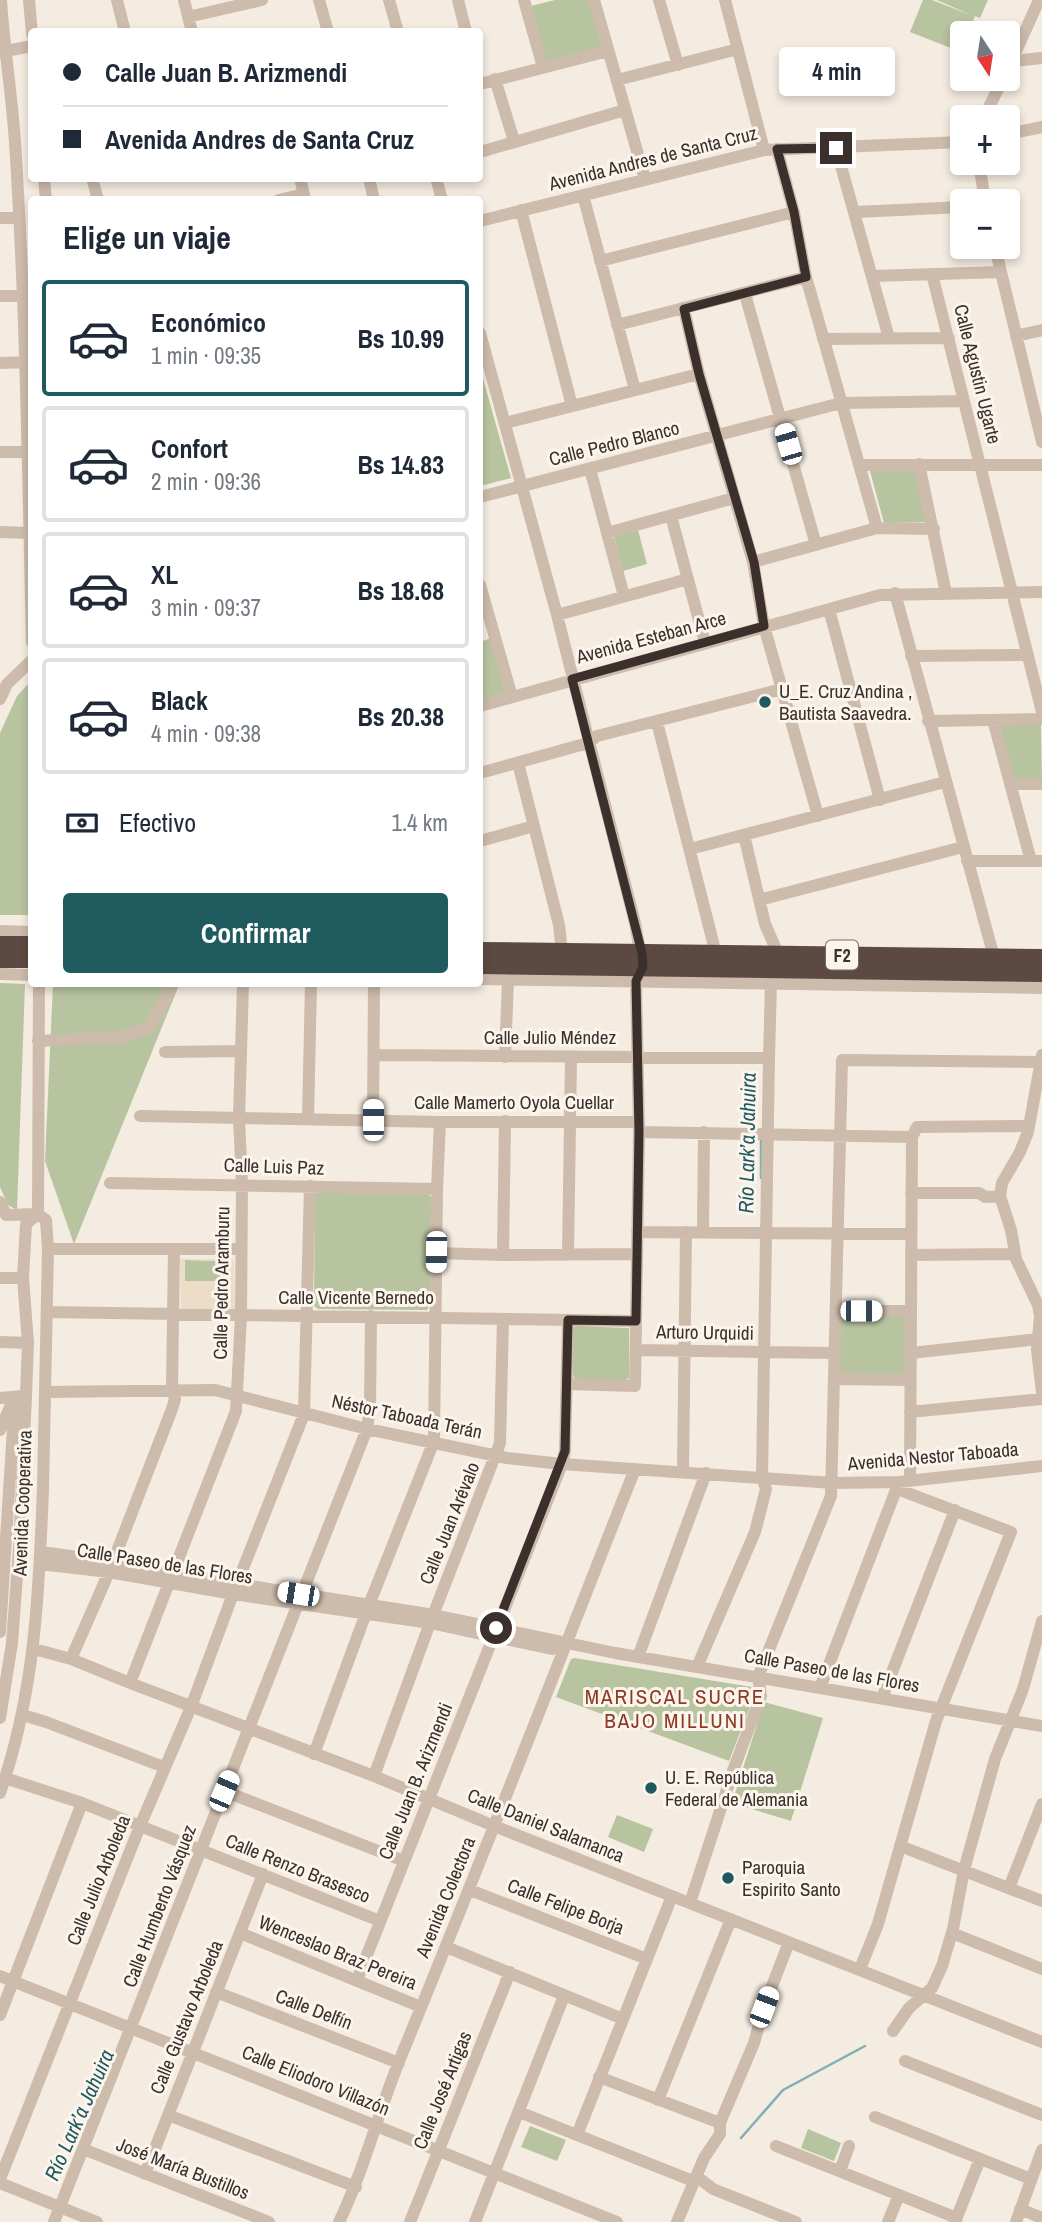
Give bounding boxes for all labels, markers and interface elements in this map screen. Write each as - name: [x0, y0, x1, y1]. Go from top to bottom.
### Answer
- north arrow: [950, 21, 1020, 91]
- map controls: [950, 21, 1020, 259]
- callout: 4 min: [778, 46, 894, 96]
- text: Calle Juan B. Arizmendi: [105, 55, 347, 90]
- text: 4 min: [812, 56, 862, 87]
- button: +: [950, 105, 1020, 175]
- street label: Avenida Andres de Santa Cruz: [545, 119, 760, 197]
- text: Avenida Andres de Santa Cruz: [105, 122, 414, 157]
- route end: [820, 132, 852, 164]
- button: −: [950, 189, 1020, 259]
- text: Elige un viaje: [63, 216, 231, 259]
- street label: Calle Agustin Ugarte: [948, 302, 1008, 446]
- text: Económico: [151, 305, 266, 340]
- icon: car: [67, 307, 130, 370]
- text: Bs 10.99: [357, 321, 444, 356]
- text: 1 min · 09:35: [151, 340, 261, 371]
- street label: Calle Pedro Blanco: [546, 414, 682, 472]
- car: [773, 421, 804, 467]
- text: Confort: [151, 431, 228, 466]
- icon: car: [67, 433, 130, 496]
- text: Bs 14.83: [357, 447, 444, 482]
- text: 2 min · 09:36: [151, 466, 261, 497]
- text: XL: [151, 557, 178, 592]
- icon: car: [67, 559, 130, 622]
- text: Bs 18.68: [357, 573, 444, 608]
- text: 3 min · 09:37: [151, 592, 261, 623]
- street label: Avenida Esteban Arce: [572, 605, 729, 670]
- place label: U_E. Cruz Andina , Bautista Saavedra.: [779, 678, 912, 726]
- text: Black: [151, 683, 208, 718]
- icon: car: [67, 685, 130, 748]
- marker: U_E. Cruz Andina , Bautista Saavedra.: [757, 694, 773, 710]
- text: Bs 20.38: [357, 699, 444, 734]
- text: 4 min · 09:38: [151, 718, 261, 749]
- icon: cash: [63, 804, 101, 842]
- text: Efectivo: [119, 805, 196, 840]
- text: 1.4 km: [391, 807, 448, 838]
- button: Confirmar: [63, 893, 448, 973]
- road number: F2: [826, 940, 858, 970]
- street label: Calle Julio Méndez: [484, 1024, 616, 1050]
- water label: Río Lark’a Jahuira: [731, 1072, 763, 1214]
- street label: Calle Mamerto Oyola Cuellar: [414, 1089, 615, 1115]
- car: [363, 1099, 384, 1141]
- street label: Calle Luis Paz: [223, 1151, 325, 1181]
- street label: Calle Pedro Aramburu: [207, 1206, 235, 1360]
- car: [426, 1231, 447, 1273]
- street label: Calle Vicente Bernedo: [278, 1284, 434, 1310]
- car: [841, 1301, 883, 1322]
- street label: Arturo Urquidi: [655, 1318, 754, 1346]
- street label: Néstor Taboada Terán: [329, 1387, 485, 1445]
- street label: Avenida Cooperativa: [6, 1429, 38, 1577]
- street label: Avenida Nestor Taboada: [846, 1436, 1020, 1477]
- street label: Calle Juan Arévalo: [413, 1458, 485, 1588]
- street label: Calle Paseo de las Flores: [75, 1536, 255, 1590]
- car: [276, 1580, 321, 1608]
- route start: [480, 1612, 512, 1644]
- street label: Calle Paseo de las Flores: [742, 1642, 922, 1698]
- district label: MARISCAL SUCRE BAJO MILLUNI: [585, 1682, 765, 1735]
- street label: Calle Juan B. Arizmendi: [372, 1699, 458, 1863]
- place label: U. E. República Federal de Alemania: [665, 1764, 808, 1812]
- car: [207, 1768, 242, 1814]
- marker: U. E. República Federal de Alemania: [643, 1780, 659, 1796]
- street label: Calle Daniel Salamanca: [464, 1782, 629, 1868]
- street label: Calle Julio Arboleda: [60, 1811, 136, 1949]
- street label: Calle Humberto Vásquez: [116, 1821, 202, 1991]
- street label: Calle Renzo Brasesco: [222, 1827, 374, 1909]
- street label: Avenida Colectora: [409, 1833, 481, 1962]
- place label: Paroquia Espirito Santo: [742, 1854, 841, 1902]
- marker: Paroquia Espirito Santo: [720, 1870, 736, 1886]
- street label: Calle Felipe Borja: [504, 1872, 628, 1940]
- street label: Wenceslao Braz Pereira: [255, 1908, 421, 1996]
- street label: Calle Gustavo Arboleda: [143, 1936, 229, 2098]
- street label: Calle Delfín: [272, 1982, 356, 2036]
- car: [747, 1984, 782, 2030]
- street label: Calle José Artigas: [406, 2027, 478, 2153]
- street label: Calle Eliodoro Villazón: [238, 2038, 394, 2122]
- water label: Río Lark’a Jahuira: [37, 2045, 121, 2185]
- street label: José María Bustillos: [113, 2131, 253, 2205]

